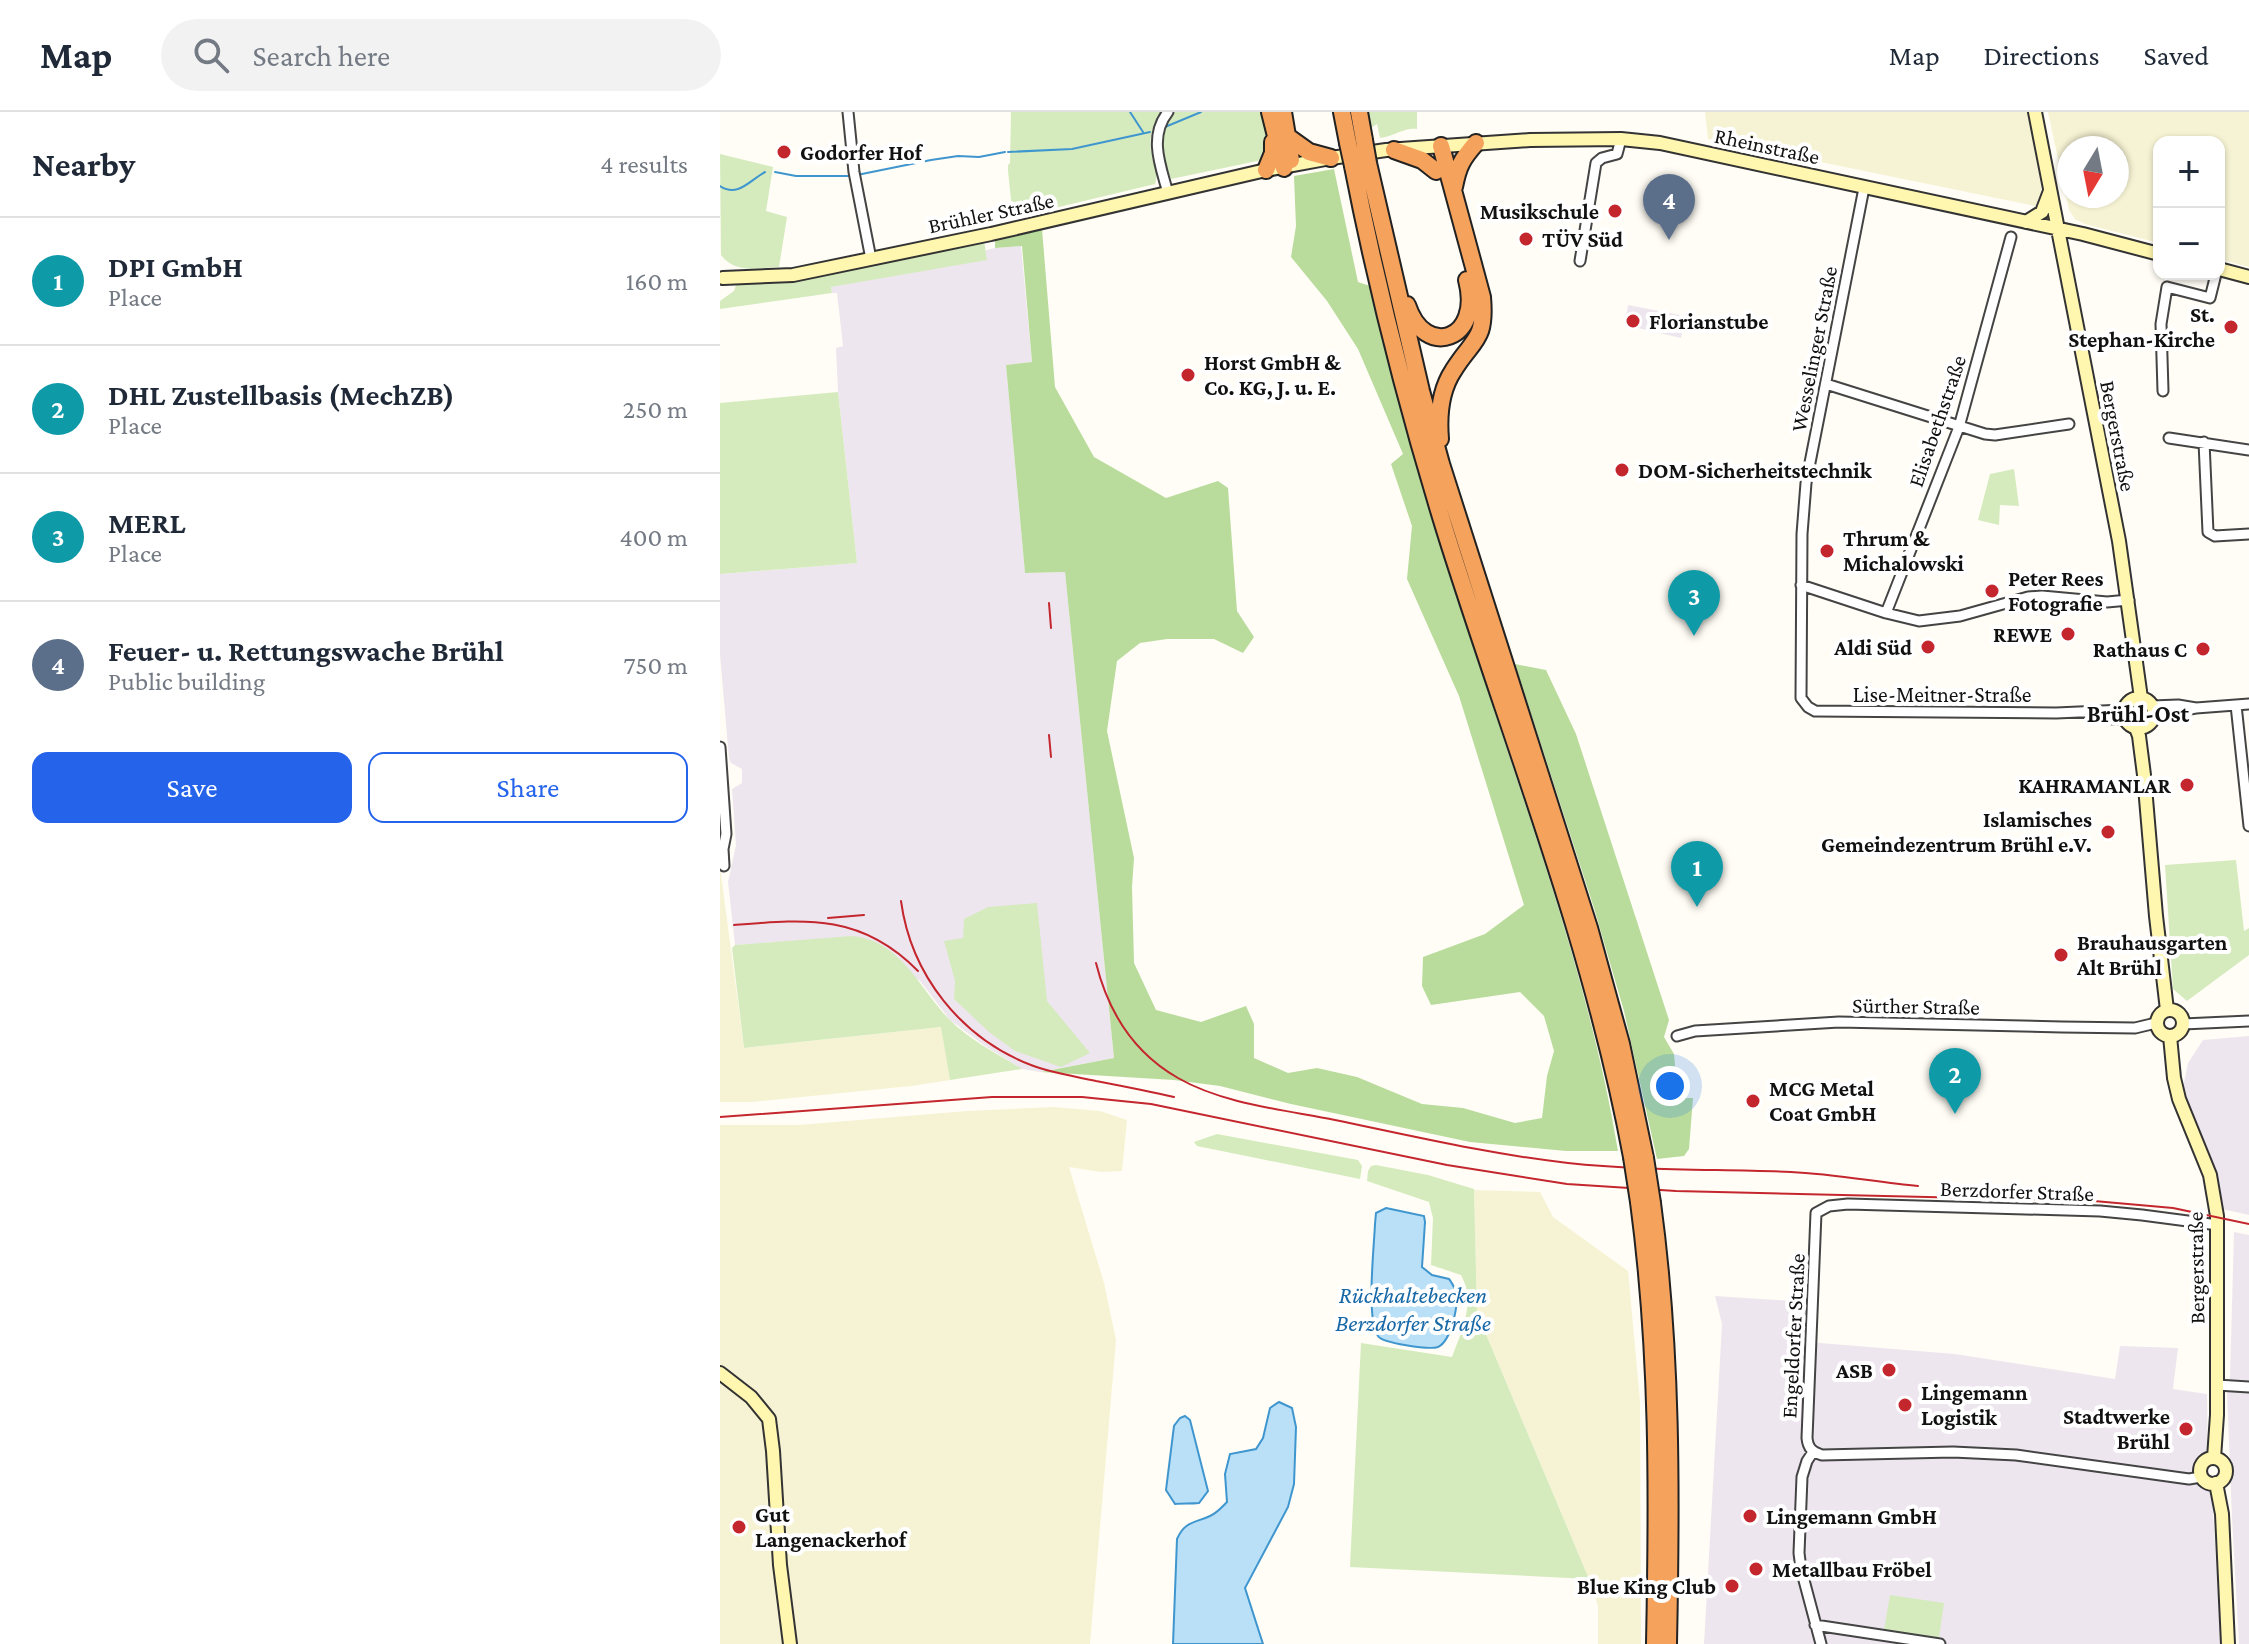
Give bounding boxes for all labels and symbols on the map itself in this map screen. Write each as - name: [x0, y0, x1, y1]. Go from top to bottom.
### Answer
- street label: Rheinstraße: [1712, 123, 1822, 169]
- north arrow: [2057, 136, 2129, 208]
- place label: Godorfer Hof: [800, 140, 924, 165]
- marker: Godorfer Hof: [775, 143, 793, 161]
- pin: 4: [1643, 174, 1695, 240]
- street label: Brühler Straße: [926, 187, 1056, 239]
- place label: Musikschule: [1480, 199, 1599, 224]
- marker: Musikschule: [1606, 202, 1624, 220]
- place label: TÜV Süd: [1542, 227, 1623, 252]
- marker: TÜV Süd: [1517, 230, 1535, 248]
- street label: Wesselinger Straße: [1786, 264, 1842, 434]
- place label: St. Stephan-Kirche: [2068, 302, 2215, 352]
- place label: Florianstube: [1649, 309, 1769, 334]
- marker: Florianstube: [1624, 312, 1642, 330]
- marker: St. Stephan-Kirche: [2222, 318, 2240, 336]
- place label: Horst GmbH & Co. KG, J. u. E.: [1204, 350, 1341, 400]
- street label: Elisabethstraße: [1903, 352, 1971, 490]
- marker: Horst GmbH & Co. KG, J. u. E.: [1179, 366, 1197, 384]
- street label: Bergerstraße: [2095, 378, 2141, 494]
- place label: DOM-Sicherheitstechnik: [1638, 458, 1873, 483]
- marker: DOM-Sicherheitstechnik: [1613, 461, 1631, 479]
- place label: Thrum & Michalowski: [1843, 526, 1965, 576]
- marker: Thrum & Michalowski: [1818, 542, 1836, 560]
- place label: Peter Rees Fotografie: [2008, 566, 2103, 616]
- pin: 3: [1668, 570, 1720, 636]
- marker: Peter Rees Fotografie: [1983, 582, 2001, 600]
- place label: REWE: [1993, 622, 2052, 647]
- marker: REWE: [2059, 625, 2077, 643]
- place label: Aldi Süd: [1833, 635, 1912, 660]
- place label: Rathaus C: [2093, 637, 2187, 662]
- marker: Aldi Süd: [1919, 638, 1937, 656]
- marker: Rathaus C: [2194, 640, 2212, 658]
- street label: Lise-Meitner-Straße: [1853, 682, 2031, 707]
- district label: Brühl-Ost: [2087, 700, 2190, 727]
- place label: KAHRAMANLAR: [2018, 773, 2172, 798]
- marker: KAHRAMANLAR: [2178, 776, 2196, 794]
- place label: Islamisches Gemeindezentrum Brühl e.V.: [1821, 807, 2092, 857]
- marker: Islamisches Gemeindezentrum Brühl e.V.: [2099, 823, 2117, 841]
- pin: 1: [1671, 841, 1723, 907]
- place label: Brauhausgarten Alt Brühl: [2076, 930, 2228, 980]
- marker: Brauhausgarten Alt Brühl: [2052, 946, 2070, 964]
- street label: Sürther Straße: [1852, 992, 1980, 1020]
- pin: 2: [1929, 1048, 1981, 1114]
- your location: [1650, 1066, 1690, 1106]
- place label: MCG Metal Coat GmbH: [1769, 1076, 1876, 1126]
- marker: MCG Metal Coat GmbH: [1744, 1092, 1762, 1110]
- street label: Berzdorfer Straße: [1940, 1176, 2094, 1206]
- street label: Bergerstraße: [2183, 1212, 2209, 1324]
- street label: Engeldorfer Straße: [1776, 1253, 1810, 1419]
- water label: Rückhaltebecken Berzdorfer Straße: [1335, 1281, 1491, 1336]
- place label: ASB: [1835, 1358, 1873, 1383]
- marker: ASB: [1880, 1361, 1898, 1379]
- place label: Lingemann Logistik: [1921, 1380, 2028, 1430]
- marker: Lingemann Logistik: [1896, 1396, 1914, 1414]
- place label: Stadtwerke Brühl: [2063, 1404, 2171, 1454]
- marker: Stadtwerke Brühl: [2177, 1420, 2195, 1438]
- place label: Gut Langenackerhof: [755, 1502, 908, 1552]
- place label: Lingemann GmbH: [1766, 1504, 1937, 1529]
- marker: Lingemann GmbH: [1741, 1507, 1759, 1525]
- marker: Gut Langenackerhof: [730, 1518, 748, 1536]
- place label: Metallbau Fröbel: [1772, 1557, 1932, 1582]
- marker: Metallbau Fröbel: [1747, 1560, 1765, 1578]
- place label: Blue King Club: [1577, 1574, 1716, 1599]
- marker: Blue King Club: [1723, 1577, 1741, 1595]

